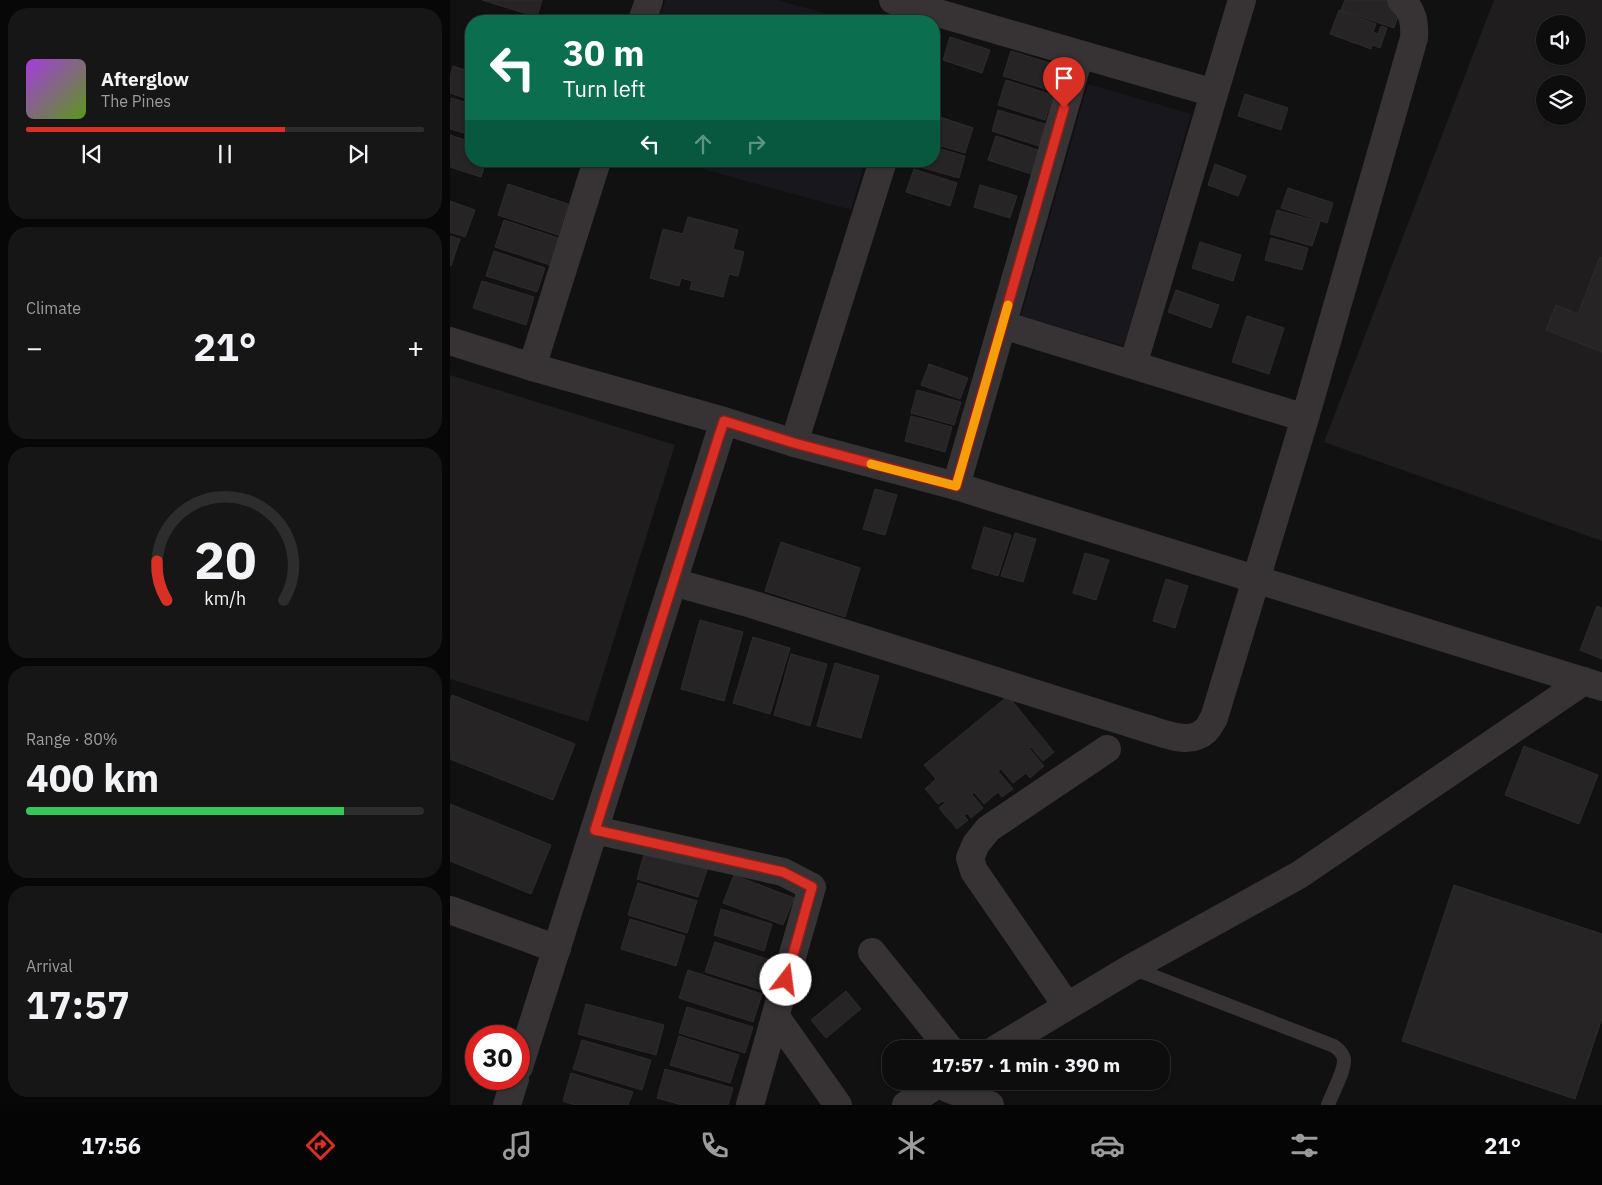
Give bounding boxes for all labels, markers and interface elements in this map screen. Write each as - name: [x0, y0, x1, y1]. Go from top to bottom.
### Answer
- map controls: [1536, 15, 1586, 125]
- button: sound: [1536, 15, 1586, 65]
- text: 30 m: [563, 30, 645, 76]
- icon: left: [480, 35, 545, 100]
- pin: [1043, 57, 1085, 108]
- icon: arrive: [1050, 64, 1078, 92]
- text: Afterglow: [101, 67, 189, 91]
- text: Turn left: [563, 74, 646, 103]
- button: layers: [1536, 75, 1586, 125]
- text: The Pines: [101, 91, 171, 111]
- icon: left: [636, 130, 664, 158]
- icon: ahead: [689, 130, 717, 158]
- icon: right: [742, 130, 770, 158]
- icon: previous: [78, 140, 106, 168]
- icon: pause: [211, 140, 239, 168]
- icon: next: [344, 140, 372, 168]
- text: Climate: [26, 298, 81, 318]
- text: 21°: [193, 322, 257, 371]
- text: −: [26, 329, 43, 366]
- text: +: [407, 329, 424, 366]
- text: 20: [194, 526, 256, 593]
- text: km/h: [204, 587, 246, 610]
- text: Range · 80%: [26, 729, 118, 749]
- text: 400 km: [26, 753, 159, 802]
- position arrow: [759, 953, 811, 1005]
- text: Arrival: [26, 956, 73, 976]
- text: 17:57: [26, 980, 130, 1029]
- speed limit sign: 30: [465, 1025, 530, 1090]
- text: 17:57 · 1 min · 390 m: [932, 1053, 1120, 1077]
- icon: directions: [303, 1128, 338, 1163]
- icon: music: [500, 1128, 535, 1163]
- icon: phone: [697, 1128, 732, 1163]
- icon: climate: [894, 1128, 929, 1163]
- icon: car: [1090, 1128, 1125, 1163]
- icon: filters: [1287, 1128, 1322, 1163]
- text: 17:56: [81, 1131, 141, 1160]
- text: 21°: [1484, 1131, 1521, 1160]

